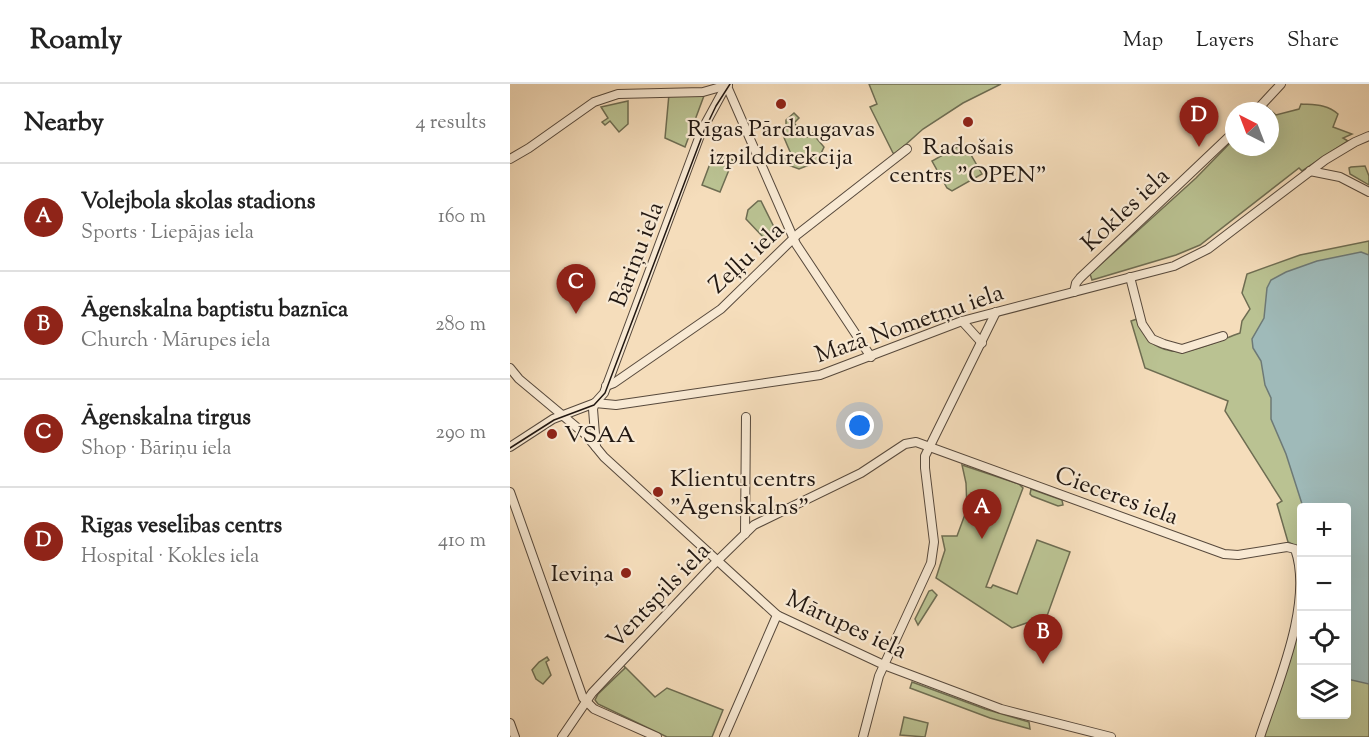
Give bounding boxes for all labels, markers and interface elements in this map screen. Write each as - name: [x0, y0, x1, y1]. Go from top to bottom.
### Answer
- text: Roamly: [30, 21, 122, 61]
- text: Map: [1123, 26, 1163, 56]
- text: Layers: [1196, 26, 1254, 56]
- text: Share: [1287, 26, 1339, 56]
- marker: Rīgas Pārdaugavas izpilddirekcija: [774, 97, 788, 111]
- pin: D: [1180, 98, 1218, 147]
- north arrow: [1225, 102, 1279, 156]
- text: Nearby: [24, 105, 104, 142]
- text: 4 results: [415, 109, 486, 138]
- place label: Rīgas Pārdaugavas izpilddirekcija: [687, 113, 875, 175]
- marker: Radošais centrs "OPEN": [961, 115, 975, 129]
- place label: Radošais centrs "OPEN": [889, 131, 1047, 193]
- street label: Kokles iela: [1074, 160, 1178, 260]
- text: Volejbola skolas stadions: [81, 187, 315, 219]
- street label: Bāriņu iela: [602, 197, 673, 312]
- text: A: [35, 203, 52, 232]
- text: 160 m: [438, 203, 486, 232]
- street label: Zeļļu iela: [702, 215, 793, 302]
- text: Sports · Liepājas iela: [81, 219, 254, 248]
- pin: C: [556, 264, 596, 314]
- street label: Mazā Nometņu iela: [811, 277, 1009, 373]
- text: Āgenskalna baptistu baznīca: [81, 295, 348, 327]
- text: B: [37, 311, 50, 340]
- text: 280 m: [435, 311, 486, 340]
- text: Church · Mārupes iela: [81, 327, 270, 356]
- text: Āgenskalna tirgus: [81, 403, 251, 435]
- your location: [845, 411, 874, 440]
- text: C: [35, 419, 52, 448]
- text: 290 m: [436, 419, 486, 448]
- place label: VSAA: [564, 419, 636, 453]
- marker: VSAA: [545, 427, 559, 441]
- text: Shop · Bāriņu iela: [81, 435, 232, 464]
- street label: Cieceres iela: [1050, 459, 1183, 535]
- place label: Klientu centrs "Āgenskalns": [670, 463, 816, 525]
- marker: Klientu centrs "Āgenskalns": [651, 485, 665, 499]
- pin: A: [962, 490, 1002, 539]
- map controls: [1297, 503, 1351, 719]
- button: +: [1297, 503, 1351, 557]
- text: Rīgas veselības centrs: [81, 511, 282, 543]
- text: D: [36, 527, 51, 556]
- text: 410 m: [438, 527, 486, 556]
- street label: Ventspils iela: [600, 535, 719, 657]
- text: Hospital · Kokles iela: [81, 543, 259, 572]
- button: −: [1297, 557, 1351, 611]
- place label: Ieviņa: [551, 558, 614, 592]
- marker: Ieviņa: [619, 566, 633, 580]
- street label: Mārupes iela: [780, 583, 912, 669]
- button: locate: [1297, 611, 1351, 665]
- pin: B: [1024, 614, 1062, 664]
- button: layers: [1297, 665, 1351, 719]

